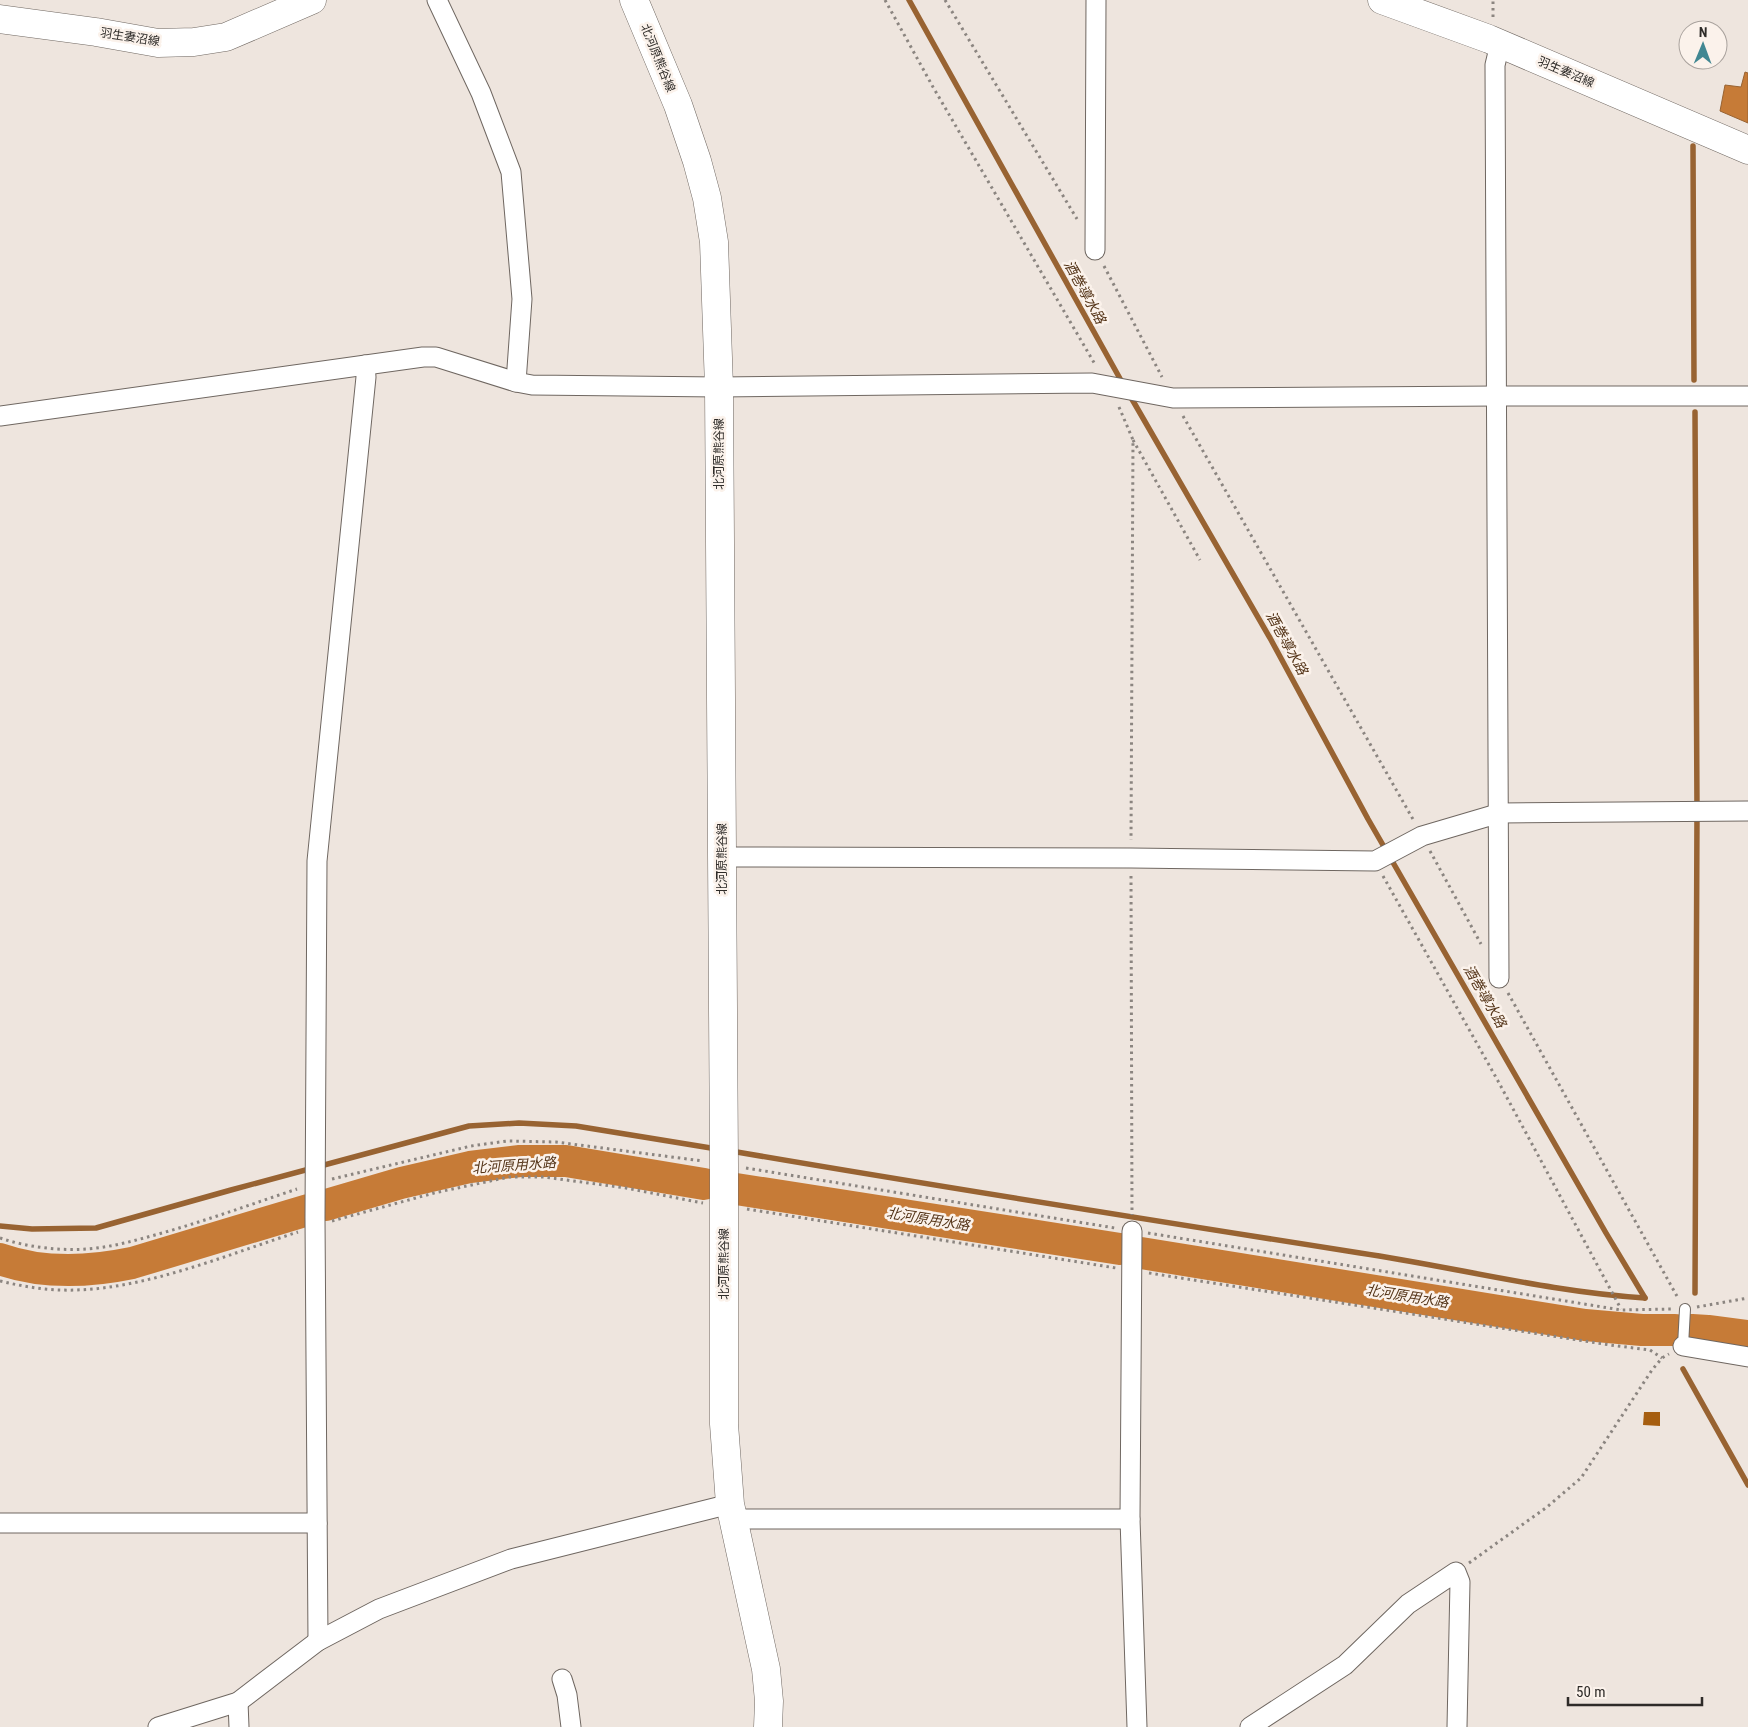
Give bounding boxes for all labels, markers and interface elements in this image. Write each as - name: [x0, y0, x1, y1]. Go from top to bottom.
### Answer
- north arrow: [1678, 20, 1728, 70]
- street label: 北河原熊谷線: [638, 22, 678, 94]
- text: N: [1699, 24, 1708, 40]
- street label: 羽生妻沼線: [99, 25, 161, 49]
- street label: 羽生妻沼線: [1536, 54, 1596, 90]
- water label: 酒巻導水路: [1061, 258, 1109, 327]
- street label: 北河原熊谷線: [712, 418, 726, 490]
- water label: 酒巻導水路: [1263, 609, 1311, 678]
- street label: 北河原熊谷線: [715, 823, 729, 895]
- water label: 酒巻導水路: [1461, 962, 1510, 1031]
- water label: 北河原用水路: [472, 1154, 557, 1176]
- water label: 北河原用水路: [885, 1205, 972, 1234]
- street label: 北河原熊谷線: [717, 1228, 731, 1300]
- water label: 北河原用水路: [1364, 1282, 1451, 1311]
- scale bar: [1568, 1674, 1702, 1706]
- text: 50 m: [1576, 1683, 1606, 1701]

